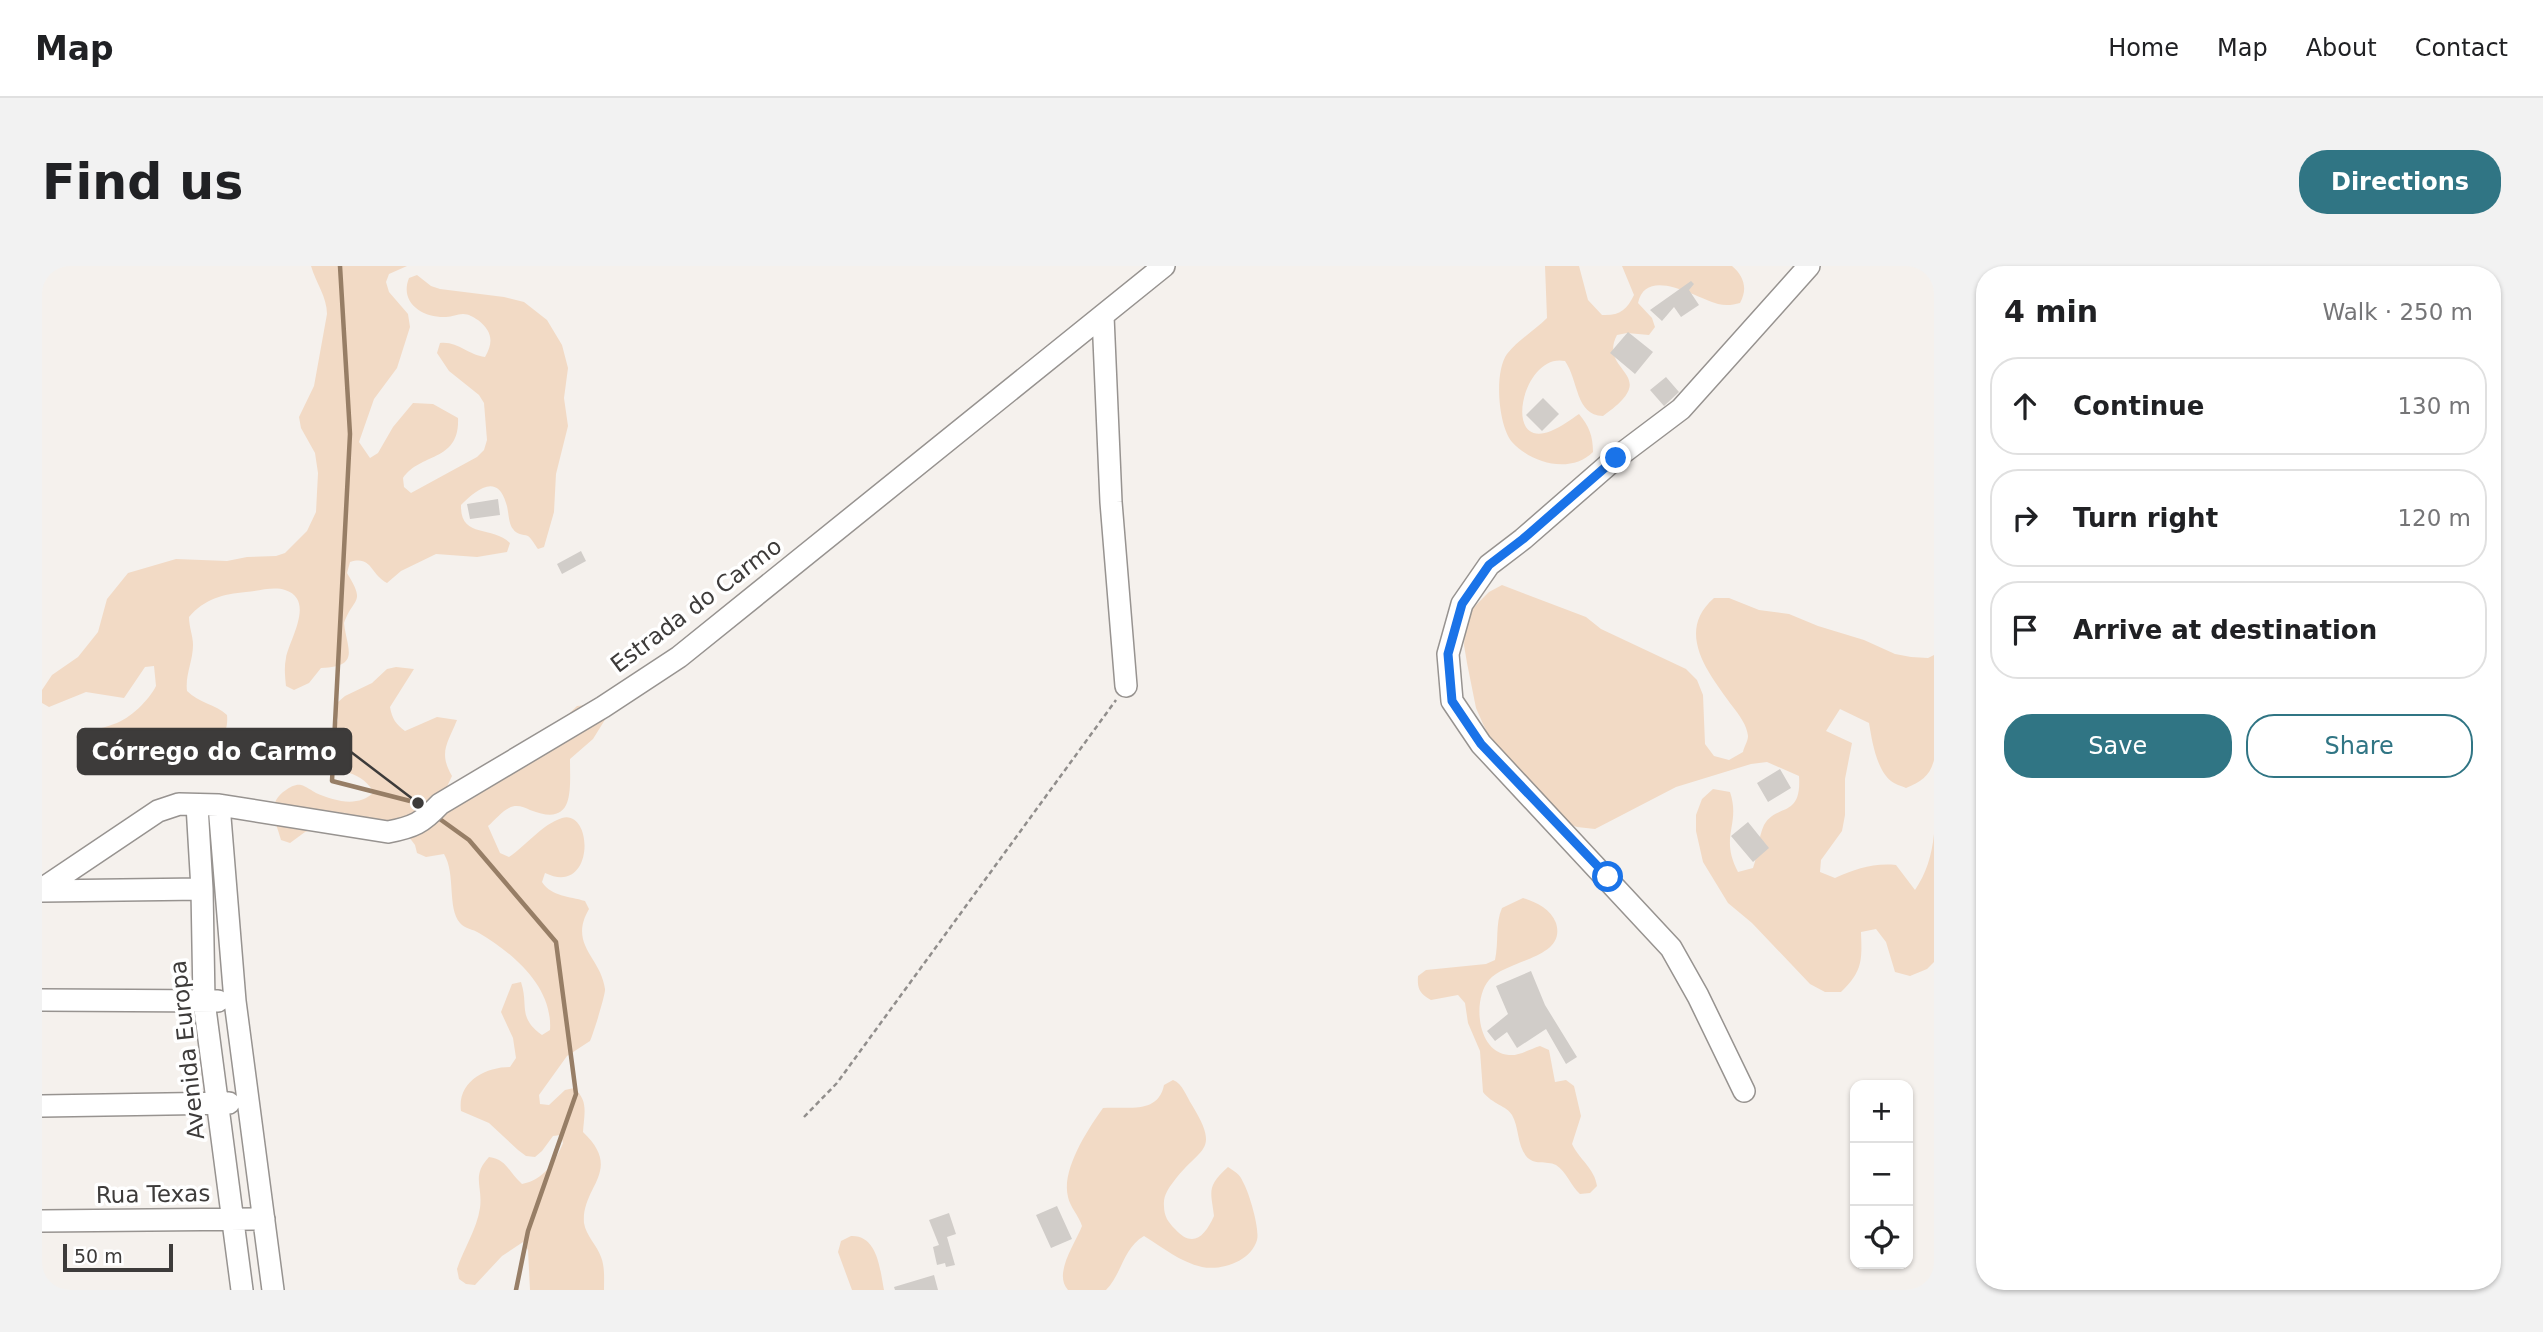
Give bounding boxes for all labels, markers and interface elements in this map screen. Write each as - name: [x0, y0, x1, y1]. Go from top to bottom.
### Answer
- text: Map: [35, 29, 114, 68]
- text: Home: [2108, 34, 2179, 62]
- text: Map: [2217, 34, 2268, 62]
- text: About: [2306, 34, 2377, 62]
- text: Contact: [2415, 34, 2508, 62]
- button: Directions: [2299, 150, 2501, 214]
- text: Find us: [42, 154, 243, 211]
- text: 4 min: [2004, 294, 2098, 329]
- text: Walk · 250 m: [2322, 299, 2473, 325]
- icon: ahead: [2006, 387, 2044, 425]
- text: Continue: [2073, 391, 2204, 421]
- text: 130 m: [2397, 393, 2471, 419]
- route end: [1600, 442, 1631, 473]
- icon: right: [2006, 499, 2044, 537]
- text: Turn right: [2073, 503, 2218, 533]
- text: 120 m: [2397, 505, 2471, 531]
- street label: Estrada do Carmo: [606, 532, 786, 678]
- icon: arrive: [2006, 611, 2044, 649]
- text: Arrive at destination: [2073, 615, 2377, 645]
- button: Save: [2004, 714, 2232, 778]
- button: Share: [2246, 714, 2473, 778]
- callout: Córrego do Carmo: [78, 729, 351, 774]
- text: Córrego do Carmo: [91, 738, 337, 766]
- route start: [1592, 861, 1623, 892]
- street label: Avenida Europa: [165, 959, 209, 1141]
- map controls: [1850, 1080, 1913, 1269]
- button: +: [1850, 1080, 1913, 1143]
- button: −: [1850, 1143, 1913, 1206]
- street label: Rua Texas: [96, 1180, 210, 1208]
- button: locate: [1850, 1206, 1913, 1269]
- scale bar: [63, 1241, 173, 1273]
- text: 50 m: [74, 1245, 123, 1267]

